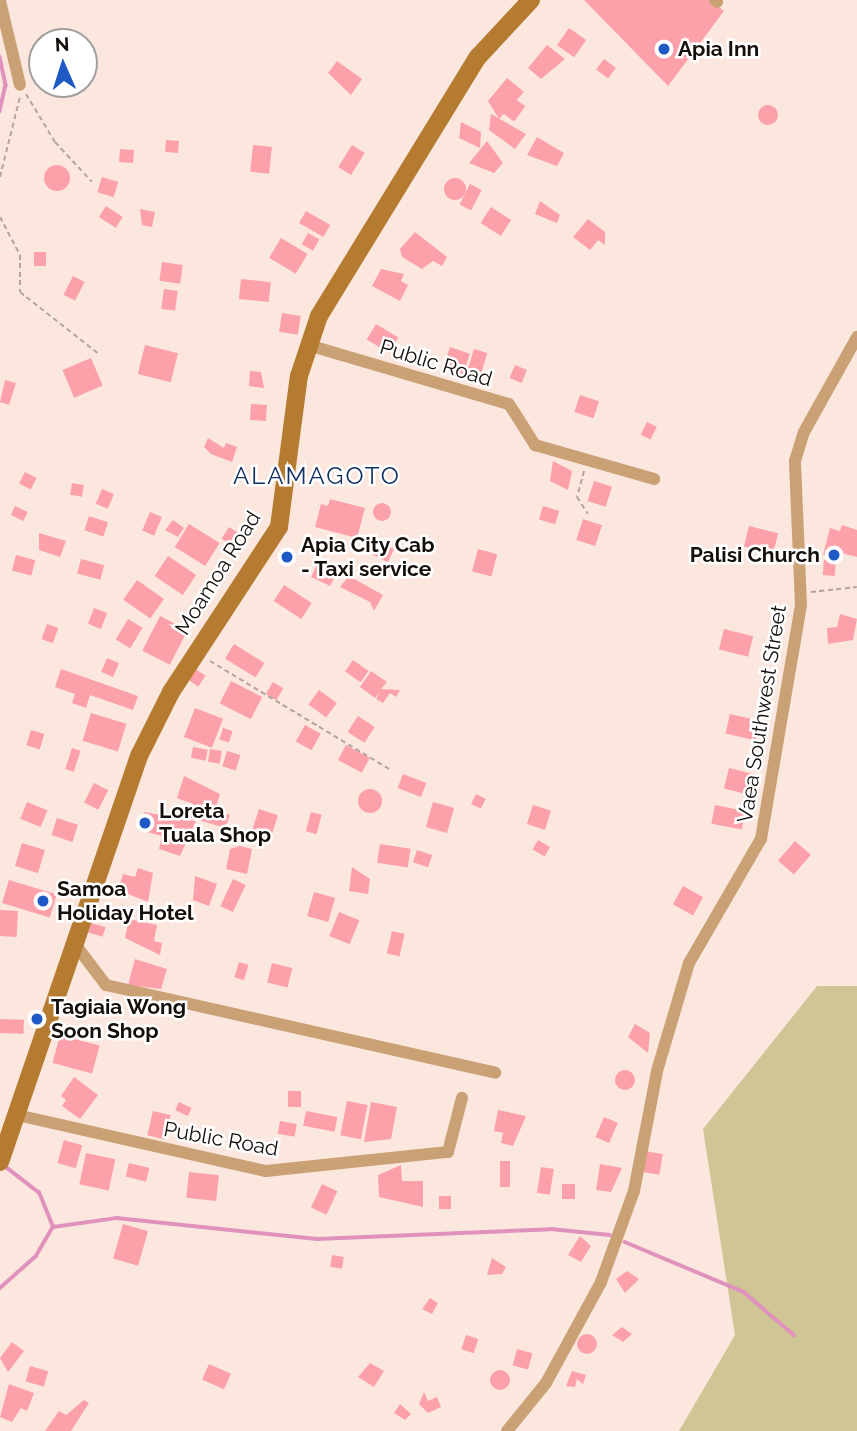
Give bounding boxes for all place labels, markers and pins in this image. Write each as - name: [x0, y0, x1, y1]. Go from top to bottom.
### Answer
- place label: Apia Inn: [678, 36, 759, 62]
- marker: Apia Inn: [656, 41, 672, 57]
- place label: Apia City Cab - Taxi service: [301, 532, 435, 582]
- place label: Palisi Church: [690, 542, 820, 568]
- marker: Palisi Church: [826, 547, 842, 563]
- marker: Apia City Cab - Taxi service: [279, 549, 295, 565]
- place label: Loreta Tuala Shop: [159, 798, 271, 848]
- marker: Loreta Tuala Shop: [137, 815, 153, 831]
- place label: Samoa Holiday Hotel: [57, 876, 194, 926]
- marker: Samoa Holiday Hotel: [35, 893, 51, 909]
- place label: Tagiaia Wong Soon Shop: [51, 994, 187, 1044]
- marker: Tagiaia Wong Soon Shop: [29, 1011, 45, 1027]

